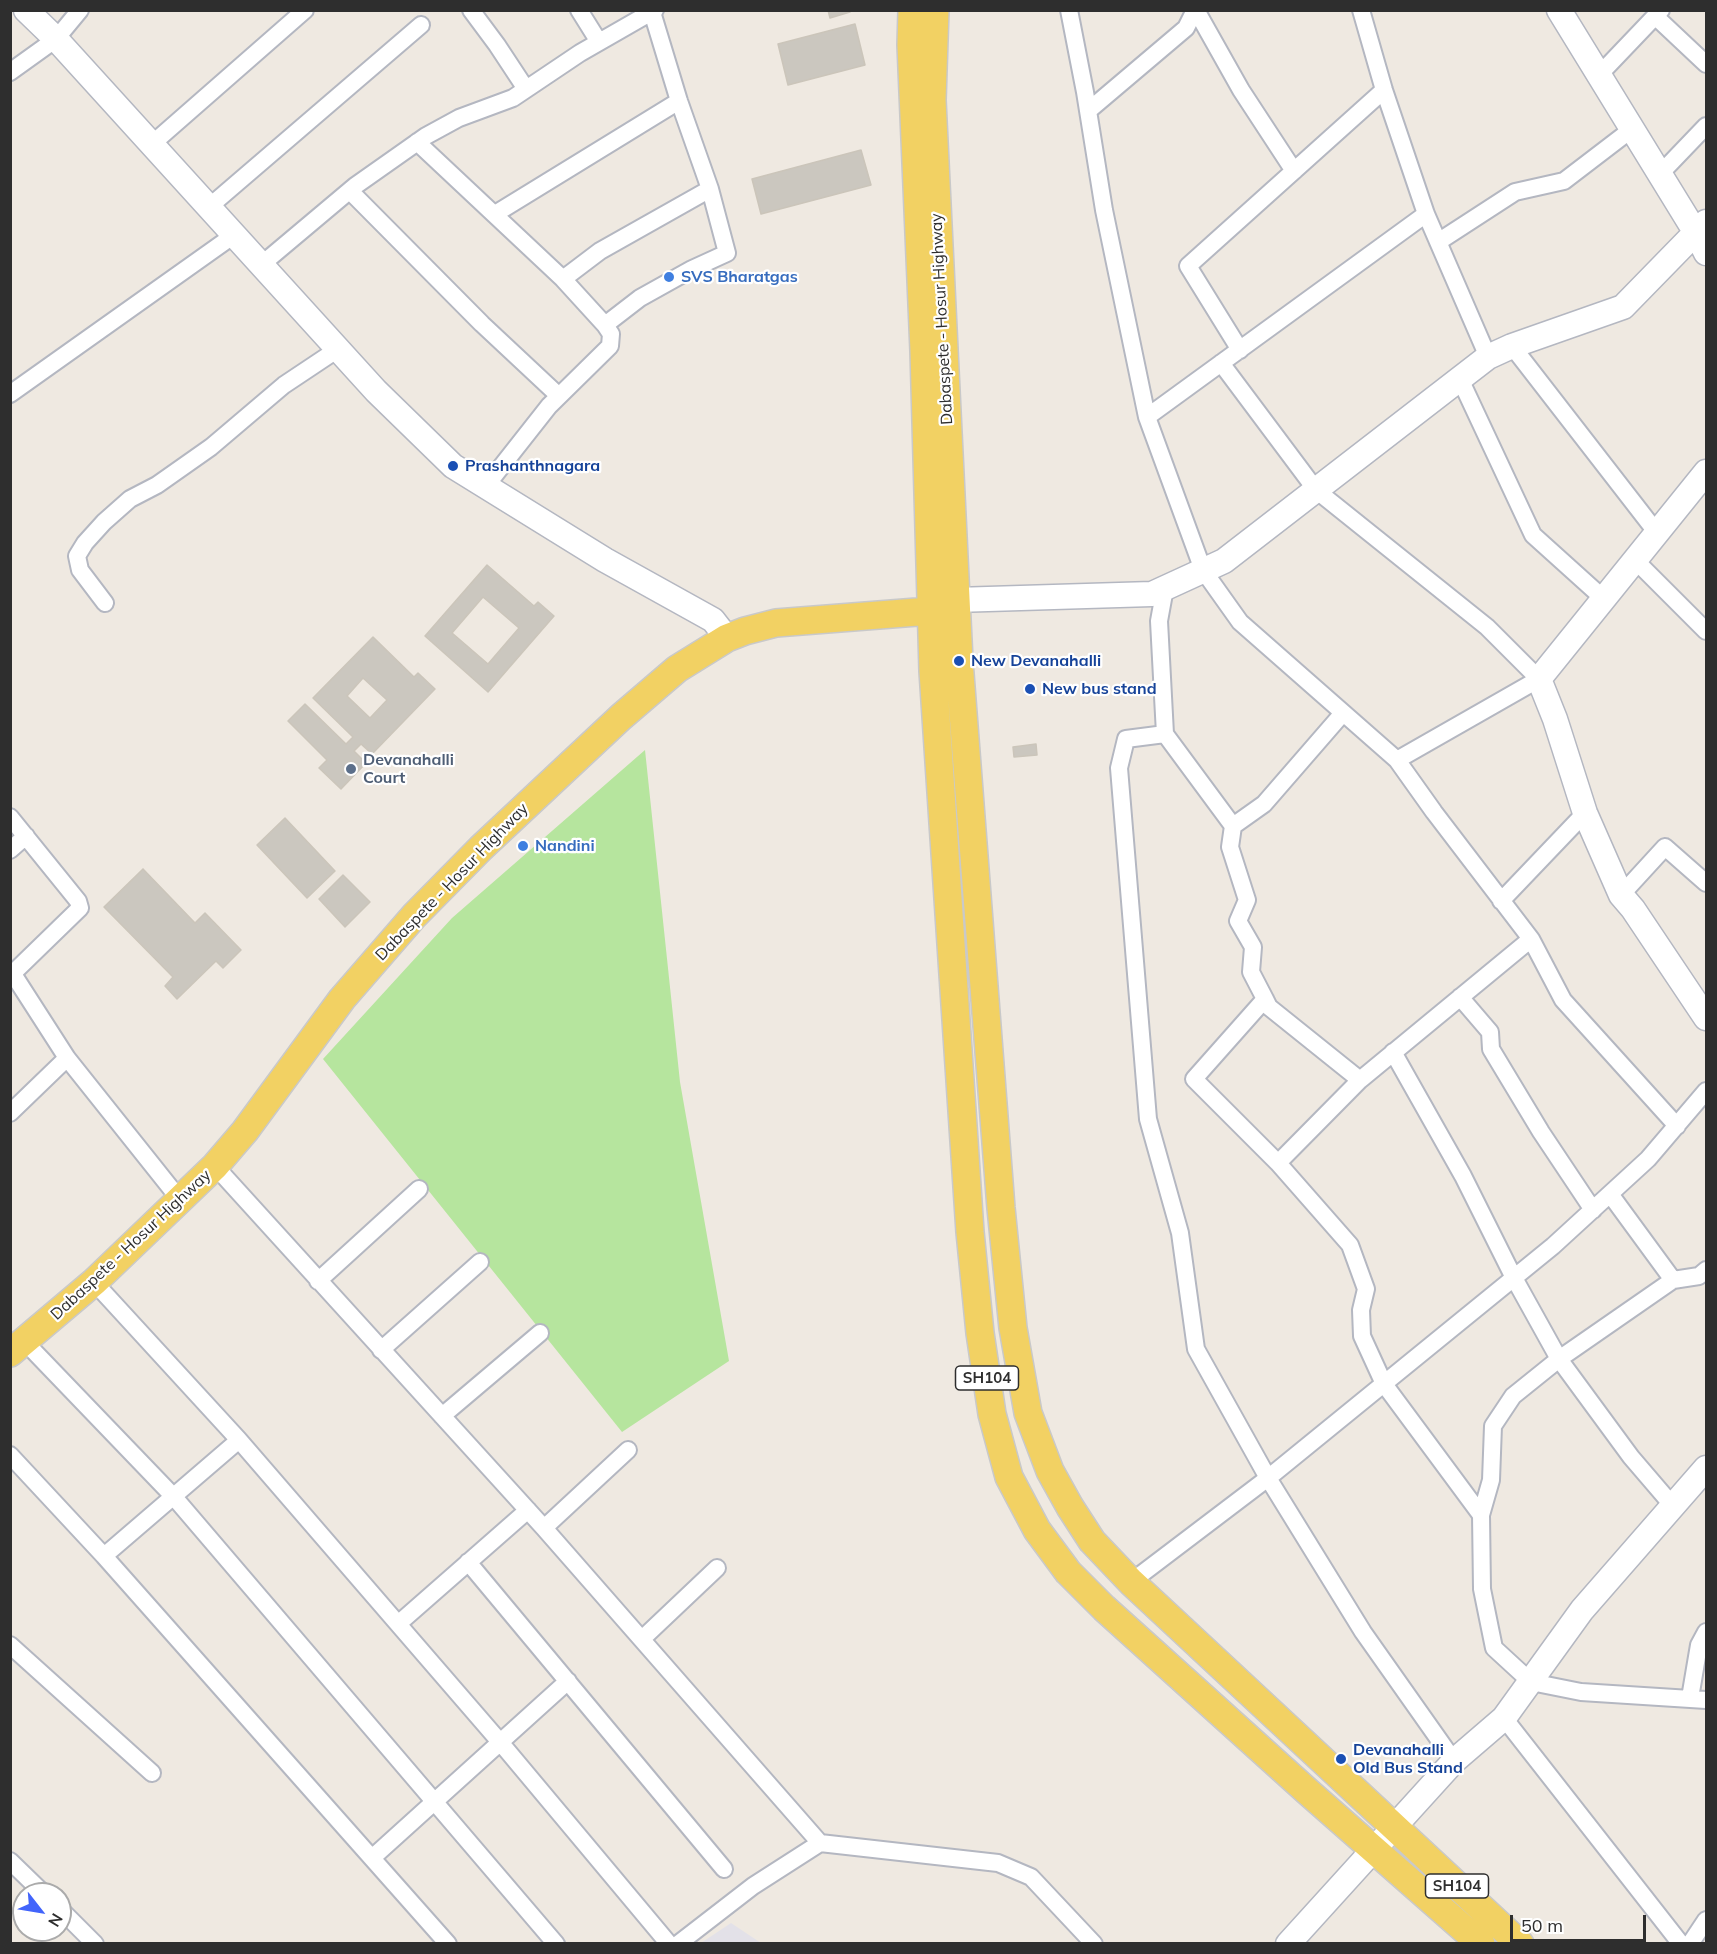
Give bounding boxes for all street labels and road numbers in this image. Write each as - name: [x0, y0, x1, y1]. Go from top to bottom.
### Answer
- street label: Dabaspete - Hosur Highway: [927, 213, 957, 425]
- street label: Dabaspete - Hosur Highway: [372, 799, 532, 965]
- street label: Dabaspete - Hosur Highway: [47, 1166, 215, 1324]
- road number: SH104: [956, 1366, 1018, 1390]
- road number: SH104: [1426, 1874, 1488, 1898]

